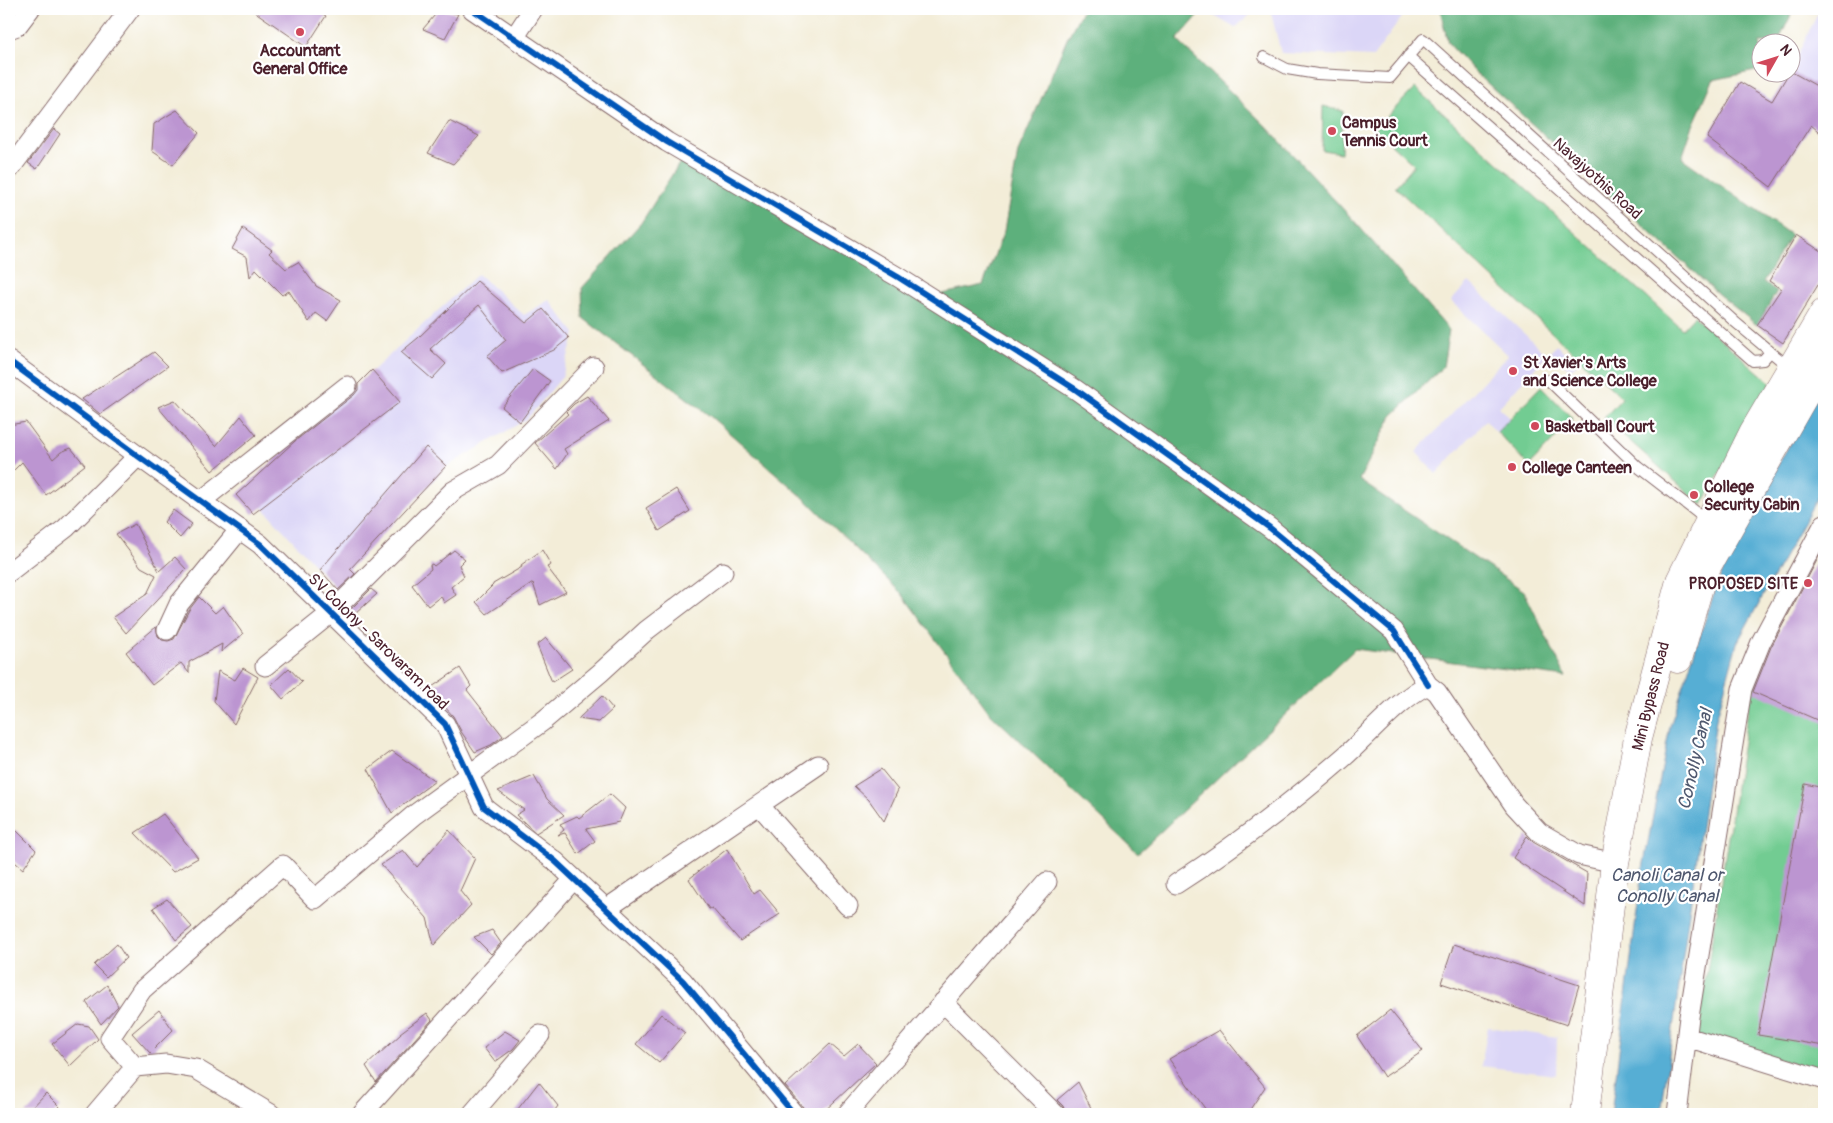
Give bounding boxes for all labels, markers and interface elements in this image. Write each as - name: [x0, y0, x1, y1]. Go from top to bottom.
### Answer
- marker: Accountant General Office: [294, 26, 306, 38]
- north arrow: [1750, 32, 1800, 82]
- place label: Accountant General Office: [252, 41, 349, 79]
- text: N: [1776, 41, 1795, 59]
- place label: Campus Tennis Court: [1341, 113, 1428, 151]
- marker: Campus Tennis Court: [1326, 125, 1338, 137]
- street label: Navajyothis Road: [1549, 134, 1646, 224]
- place label: St Xavier's Arts and Science College: [1523, 353, 1658, 391]
- marker: St Xavier's Arts and Science College: [1507, 365, 1519, 377]
- place label: Basketball Court: [1545, 417, 1655, 437]
- marker: Basketball Court: [1529, 420, 1541, 432]
- place label: College Canteen: [1522, 458, 1632, 478]
- marker: College Canteen: [1506, 461, 1518, 473]
- place label: College Security Cabin: [1704, 477, 1800, 515]
- marker: College Security Cabin: [1688, 489, 1700, 501]
- street label: SV Colony - Sarovaram road: [304, 569, 453, 714]
- place label: PROPOSED SITE: [1689, 574, 1799, 594]
- marker: PROPOSED SITE: [1802, 577, 1814, 589]
- street label: Mini Bypass Road: [1628, 640, 1674, 753]
- water label: Conolly Canal: [1673, 705, 1719, 812]
- water label: Canoli Canal or Conolly Canal: [1611, 864, 1726, 908]

